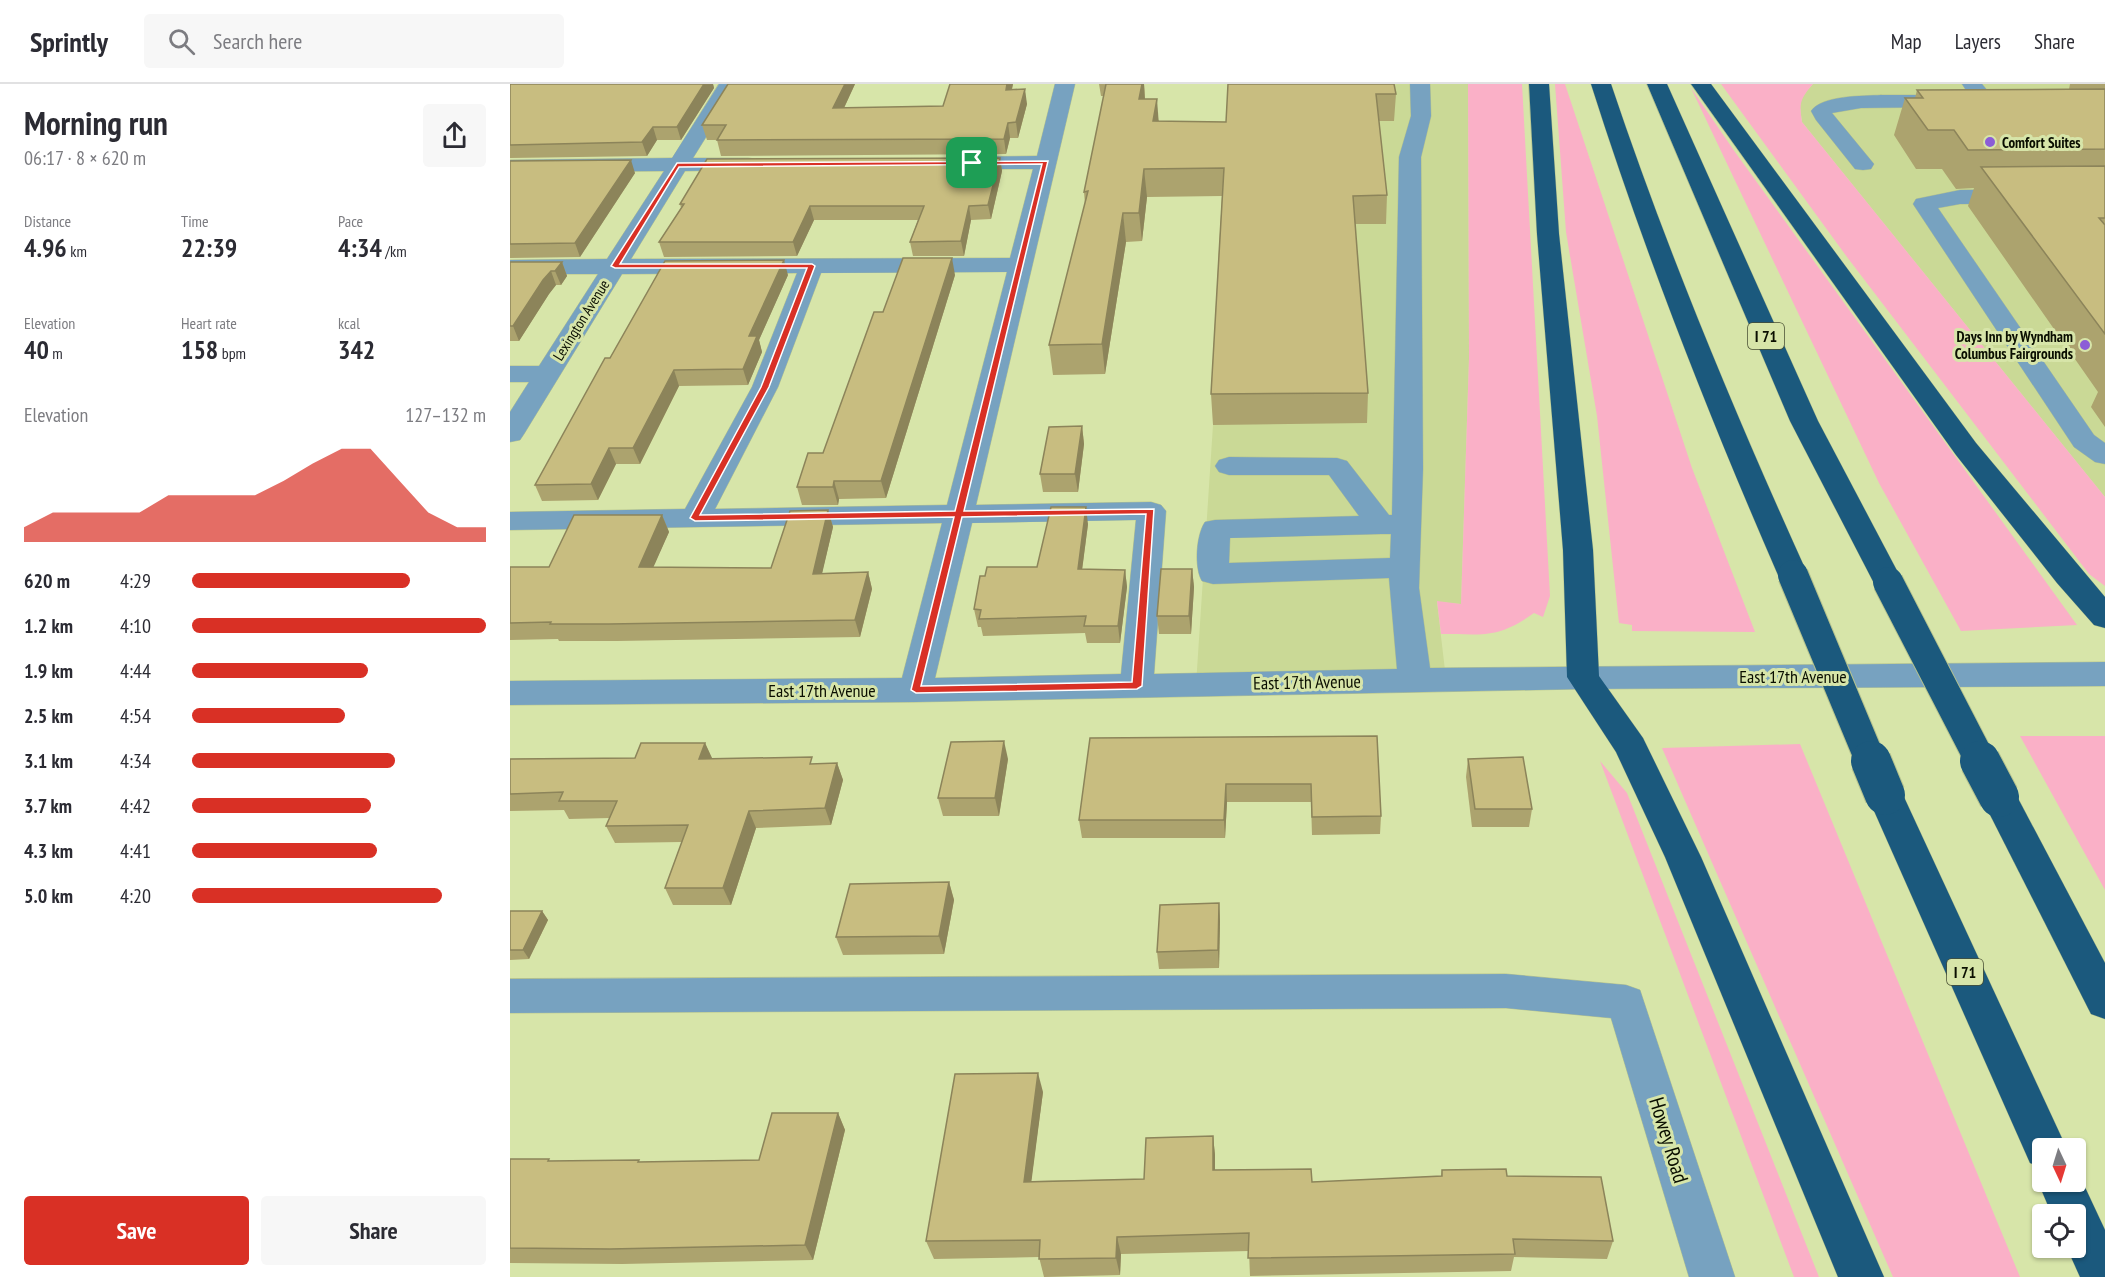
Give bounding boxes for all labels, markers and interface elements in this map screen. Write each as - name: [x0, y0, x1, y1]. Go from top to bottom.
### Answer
- search box: [144, 14, 564, 68]
- text: Sprintly: [30, 23, 108, 60]
- icon: search: [165, 25, 198, 58]
- text: Search here: [213, 27, 302, 55]
- text: Map: [1891, 28, 1922, 55]
- text: Layers: [1955, 28, 2001, 55]
- text: Share: [2034, 28, 2075, 55]
- text: Morning run: [24, 101, 168, 144]
- button: share: [423, 104, 486, 167]
- place label: Comfort Suites: [2002, 133, 2081, 152]
- marker: Comfort Suites: [1983, 135, 1997, 149]
- pin: [946, 137, 997, 188]
- text: 06:17 · 8 × 620 m: [24, 145, 146, 171]
- icon: arrive: [955, 146, 988, 179]
- text: Distance: [24, 211, 71, 231]
- text: Time: [181, 211, 209, 231]
- text: Pace: [338, 211, 363, 231]
- text: 4.96: [24, 231, 67, 264]
- text: 22:39: [181, 231, 237, 264]
- text: 4:34: [338, 231, 382, 264]
- text: km: [67, 241, 87, 261]
- text: /km: [382, 241, 407, 261]
- street label: Lexington Avenue: [549, 276, 613, 364]
- text: Elevation: [24, 313, 75, 333]
- text: Heart rate: [181, 313, 237, 333]
- text: kcal: [338, 313, 360, 333]
- road number: I 71: [1748, 323, 1784, 349]
- place label: Days Inn by Wyndham Columbus Fairgrounds: [1955, 327, 2073, 363]
- text: 40: [24, 333, 49, 366]
- text: 158: [181, 333, 218, 366]
- text: 342: [338, 333, 375, 366]
- marker: Days Inn by Wyndham Columbus Fairgrounds: [2078, 338, 2092, 352]
- text: m: [49, 343, 63, 363]
- text: bpm: [218, 343, 246, 363]
- text: Elevation: [24, 402, 88, 428]
- text: 127–132 m: [405, 402, 486, 428]
- text: 620 m: [24, 568, 70, 594]
- text: 4:29: [120, 568, 151, 594]
- text: 1.2 km: [24, 613, 73, 639]
- text: 4:10: [120, 613, 151, 639]
- text: 1.9 km: [24, 658, 73, 684]
- text: 4:44: [120, 658, 151, 684]
- street label: East 17th Avenue: [1739, 665, 1847, 688]
- street label: East 17th Avenue: [1253, 670, 1361, 694]
- street label: East 17th Avenue: [768, 679, 876, 702]
- text: 2.5 km: [24, 703, 73, 729]
- text: 4:54: [120, 703, 151, 729]
- text: 3.1 km: [24, 748, 73, 774]
- text: 4:34: [120, 748, 151, 774]
- text: 3.7 km: [24, 793, 72, 819]
- text: 4:42: [120, 793, 151, 819]
- text: 4.3 km: [24, 838, 73, 864]
- text: 4:41: [120, 838, 151, 864]
- text: 5.0 km: [24, 883, 73, 909]
- text: 4:20: [120, 883, 151, 909]
- road number: I 71: [1947, 959, 1983, 985]
- street label: Howey Road: [1643, 1094, 1695, 1186]
- north arrow: [2032, 1138, 2086, 1192]
- map controls: [2032, 1138, 2086, 1258]
- button: Save: [24, 1196, 249, 1265]
- button: Share: [261, 1196, 486, 1265]
- button: locate: [2032, 1204, 2086, 1258]

